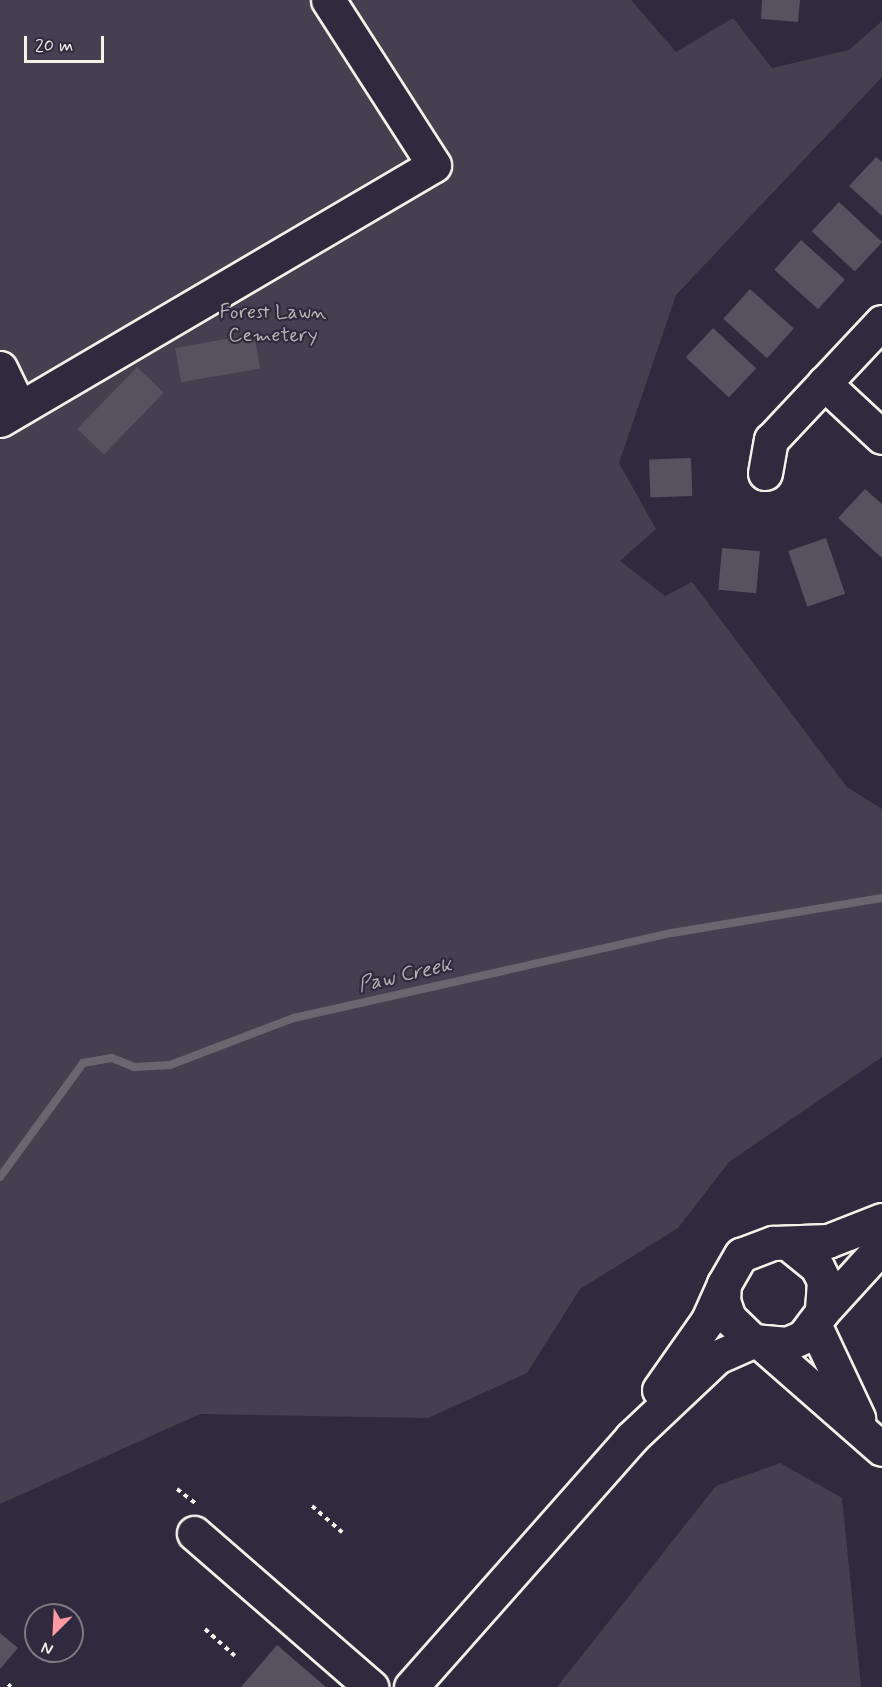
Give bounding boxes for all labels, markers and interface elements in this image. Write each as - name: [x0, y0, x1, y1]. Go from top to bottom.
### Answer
- scale bar: [27, 24, 106, 62]
- text: 20 m: [35, 34, 73, 58]
- park label: Forest Lawn Cemetery: [220, 300, 326, 347]
- water label: Paw Creek: [356, 952, 454, 998]
- north arrow: [24, 1603, 84, 1663]
- text: N: [38, 1636, 56, 1660]

